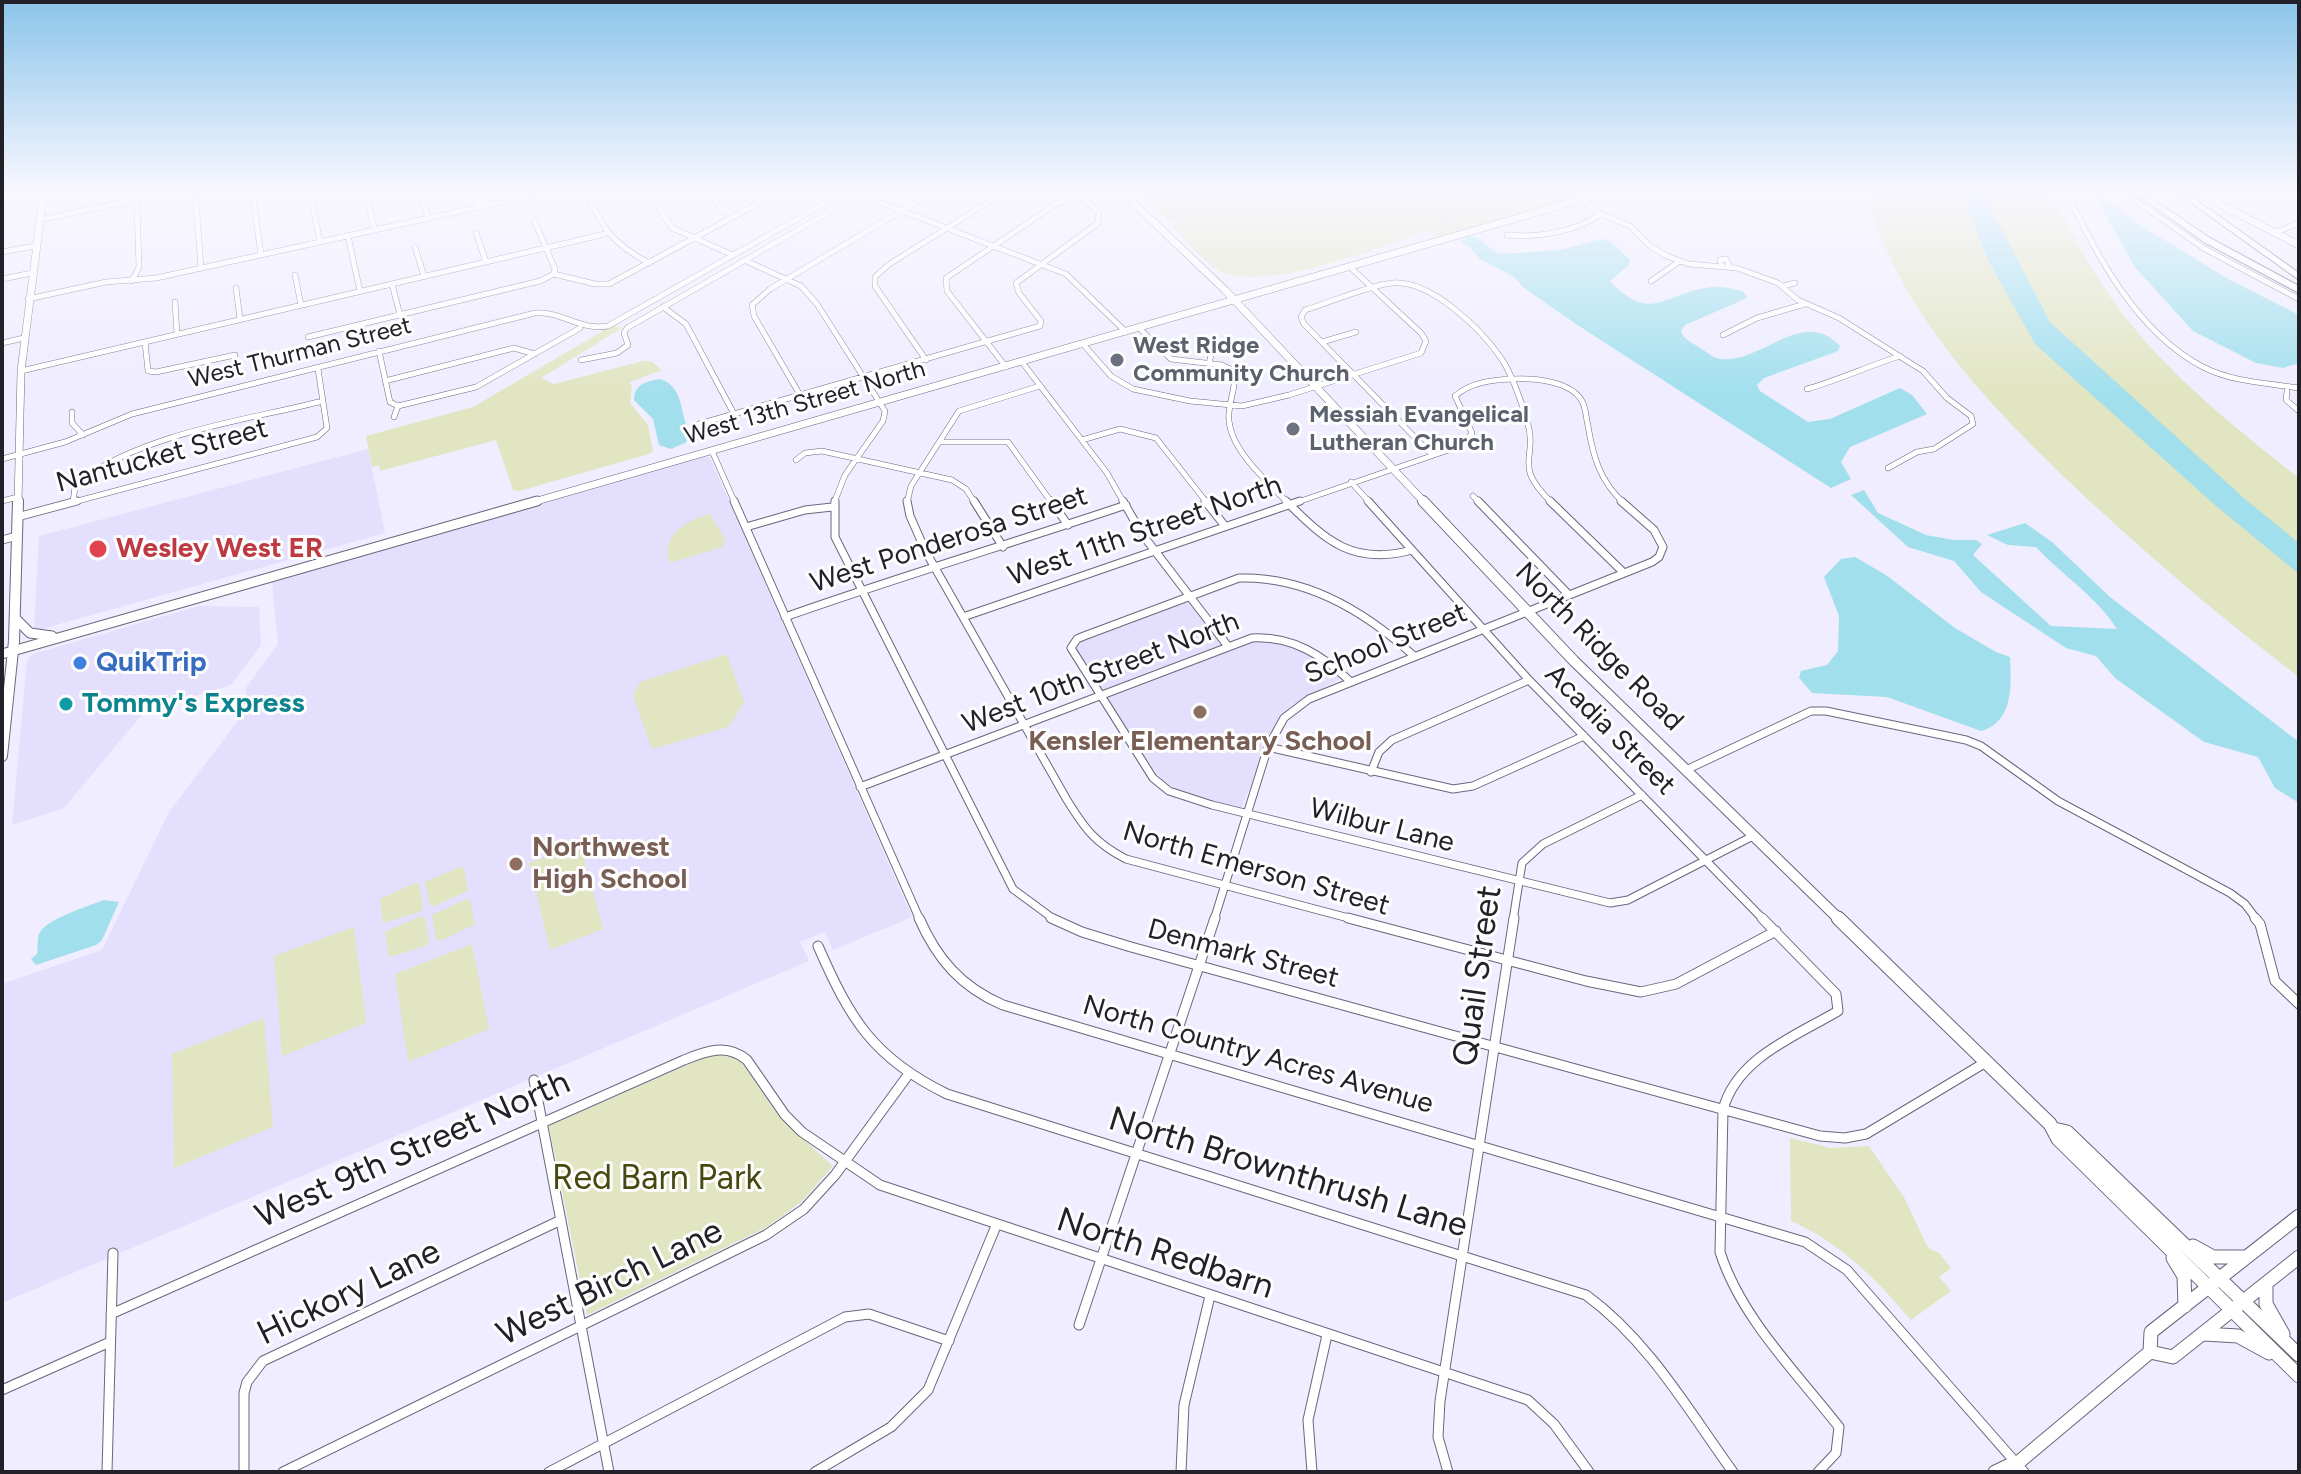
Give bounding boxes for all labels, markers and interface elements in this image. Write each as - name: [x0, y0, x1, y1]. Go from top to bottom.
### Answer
- street label: West Thurman Street: [186, 311, 414, 395]
- place label: West Ridge Community Church: [1133, 332, 1350, 388]
- marker: West Ridge Community Church: [1108, 351, 1126, 369]
- street label: West 13th Street North: [681, 355, 929, 451]
- place label: Messiah Evangelical Lutheran Church: [1309, 401, 1529, 457]
- street label: Nantucket Street: [53, 412, 271, 500]
- marker: Messiah Evangelical Lutheran Church: [1284, 420, 1302, 438]
- street label: West 11th Street North: [1004, 468, 1286, 594]
- street label: West Ponderosa Street: [806, 479, 1092, 601]
- place label: Wesley West ER: [116, 532, 323, 566]
- marker: Wesley West ER: [87, 538, 109, 560]
- street label: North Ridge Road: [1508, 556, 1690, 738]
- street label: School Street: [1300, 596, 1472, 692]
- street label: West 10th Street North: [958, 605, 1244, 741]
- place label: QuikTrip: [96, 646, 206, 680]
- marker: QuikTrip: [71, 654, 89, 672]
- street label: Acadia Street: [1538, 658, 1682, 802]
- place label: Tommy's Express: [82, 687, 304, 721]
- marker: Tommy's Express: [57, 695, 75, 713]
- marker: Kensler Elementary School: [1191, 703, 1209, 721]
- place label: Kensler Elementary School: [1028, 725, 1372, 759]
- street label: Wilbur Lane: [1306, 792, 1458, 860]
- street label: North Emerson Street: [1119, 815, 1393, 923]
- place label: Northwest High School: [532, 831, 687, 897]
- marker: Northwest High School: [507, 855, 525, 873]
- street label: Quail Street: [1445, 883, 1511, 1069]
- street label: Denmark Street: [1144, 912, 1342, 996]
- street label: North Country Acres Avenue: [1079, 989, 1437, 1121]
- street label: West 9th Street North: [250, 1062, 576, 1238]
- street label: North Brownthrush Lane: [1104, 1099, 1472, 1247]
- park label: Red Barn Park: [552, 1159, 762, 1199]
- street label: North Redbarn: [1052, 1200, 1278, 1308]
- street label: West Birch Lane: [491, 1211, 729, 1355]
- street label: Hickory Lane: [251, 1231, 447, 1355]

